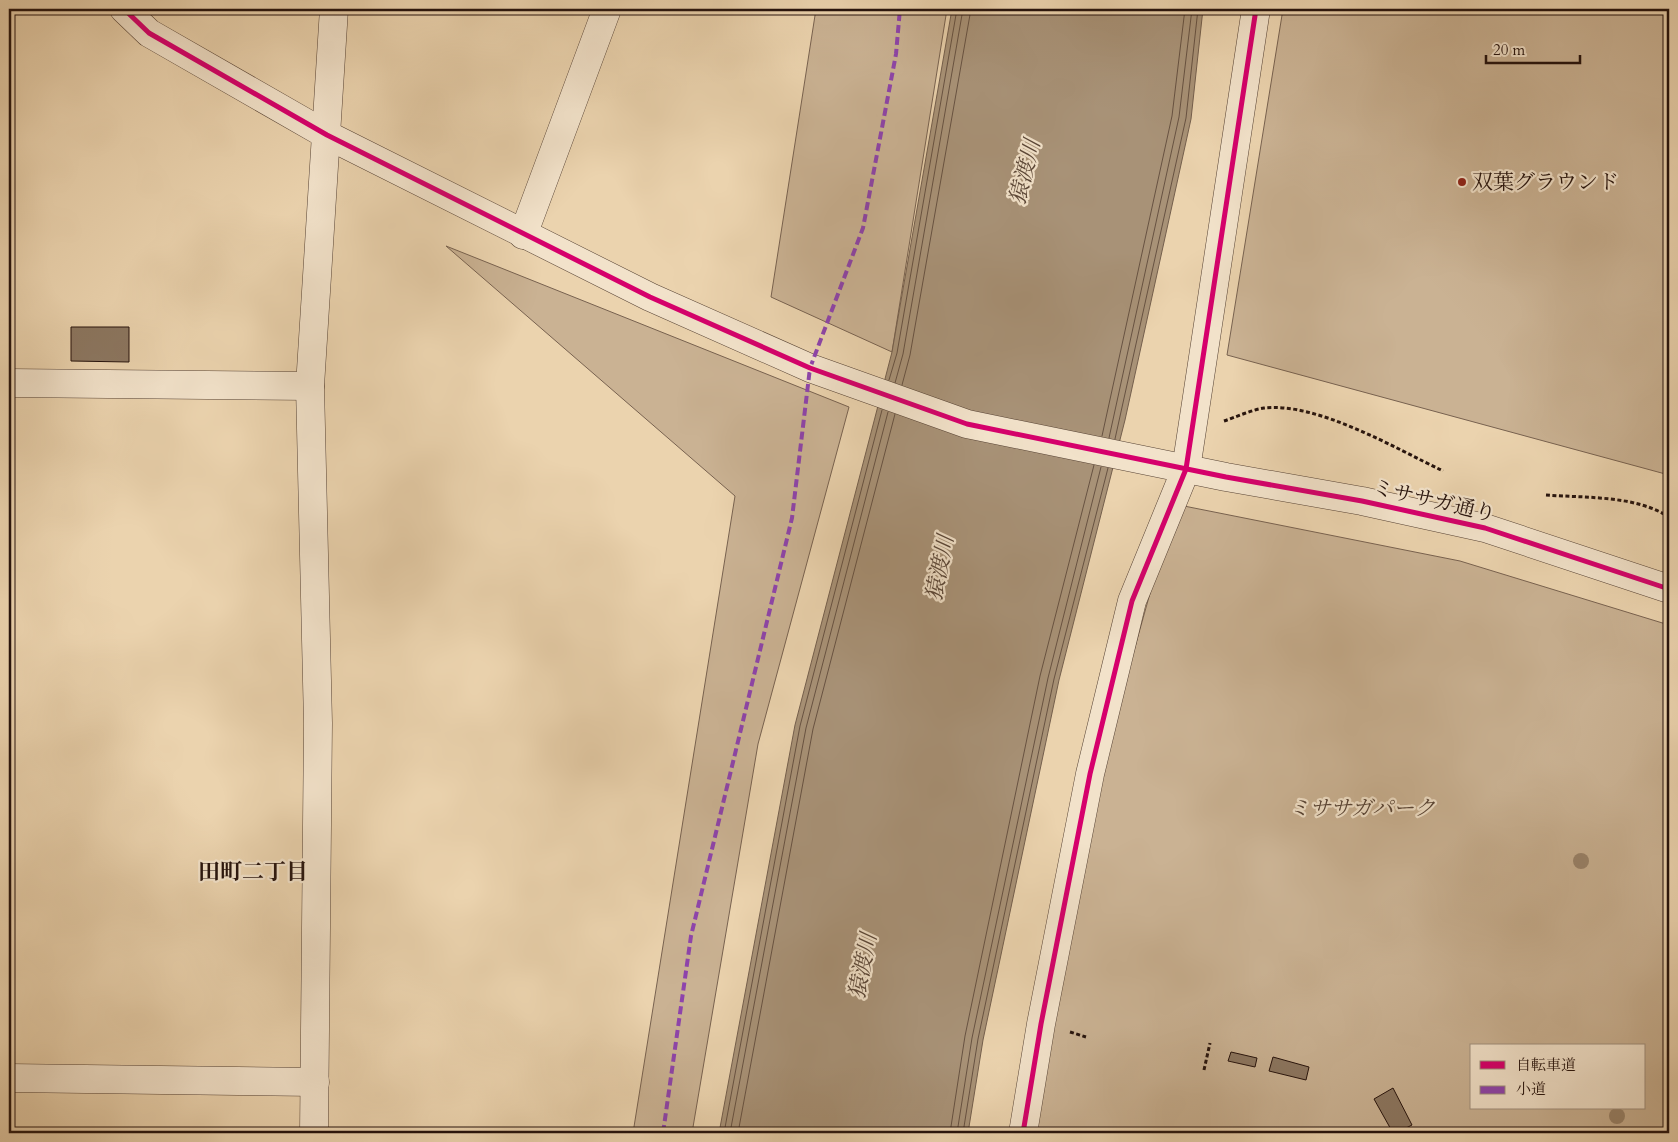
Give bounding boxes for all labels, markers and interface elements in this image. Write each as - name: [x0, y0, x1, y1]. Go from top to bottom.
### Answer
- scale bar: [1486, 32, 1579, 64]
- text: 20 m: [1493, 40, 1525, 60]
- water label: 猿渡川: [1002, 134, 1048, 208]
- place label: 双葉グラウンド: [1472, 168, 1619, 197]
- marker: 双葉グラウンド: [1456, 176, 1468, 188]
- street label: ミササガ通り: [1370, 473, 1498, 529]
- water label: 猿渡川: [919, 531, 961, 603]
- park label: ミササガパーク: [1289, 794, 1435, 823]
- district label: 田町二丁目: [198, 857, 308, 887]
- water label: 猿渡川: [842, 929, 884, 1001]
- legend: [1470, 1044, 1646, 1110]
- text: 自転車道: [1516, 1055, 1576, 1075]
- text: 小道: [1516, 1079, 1546, 1099]

